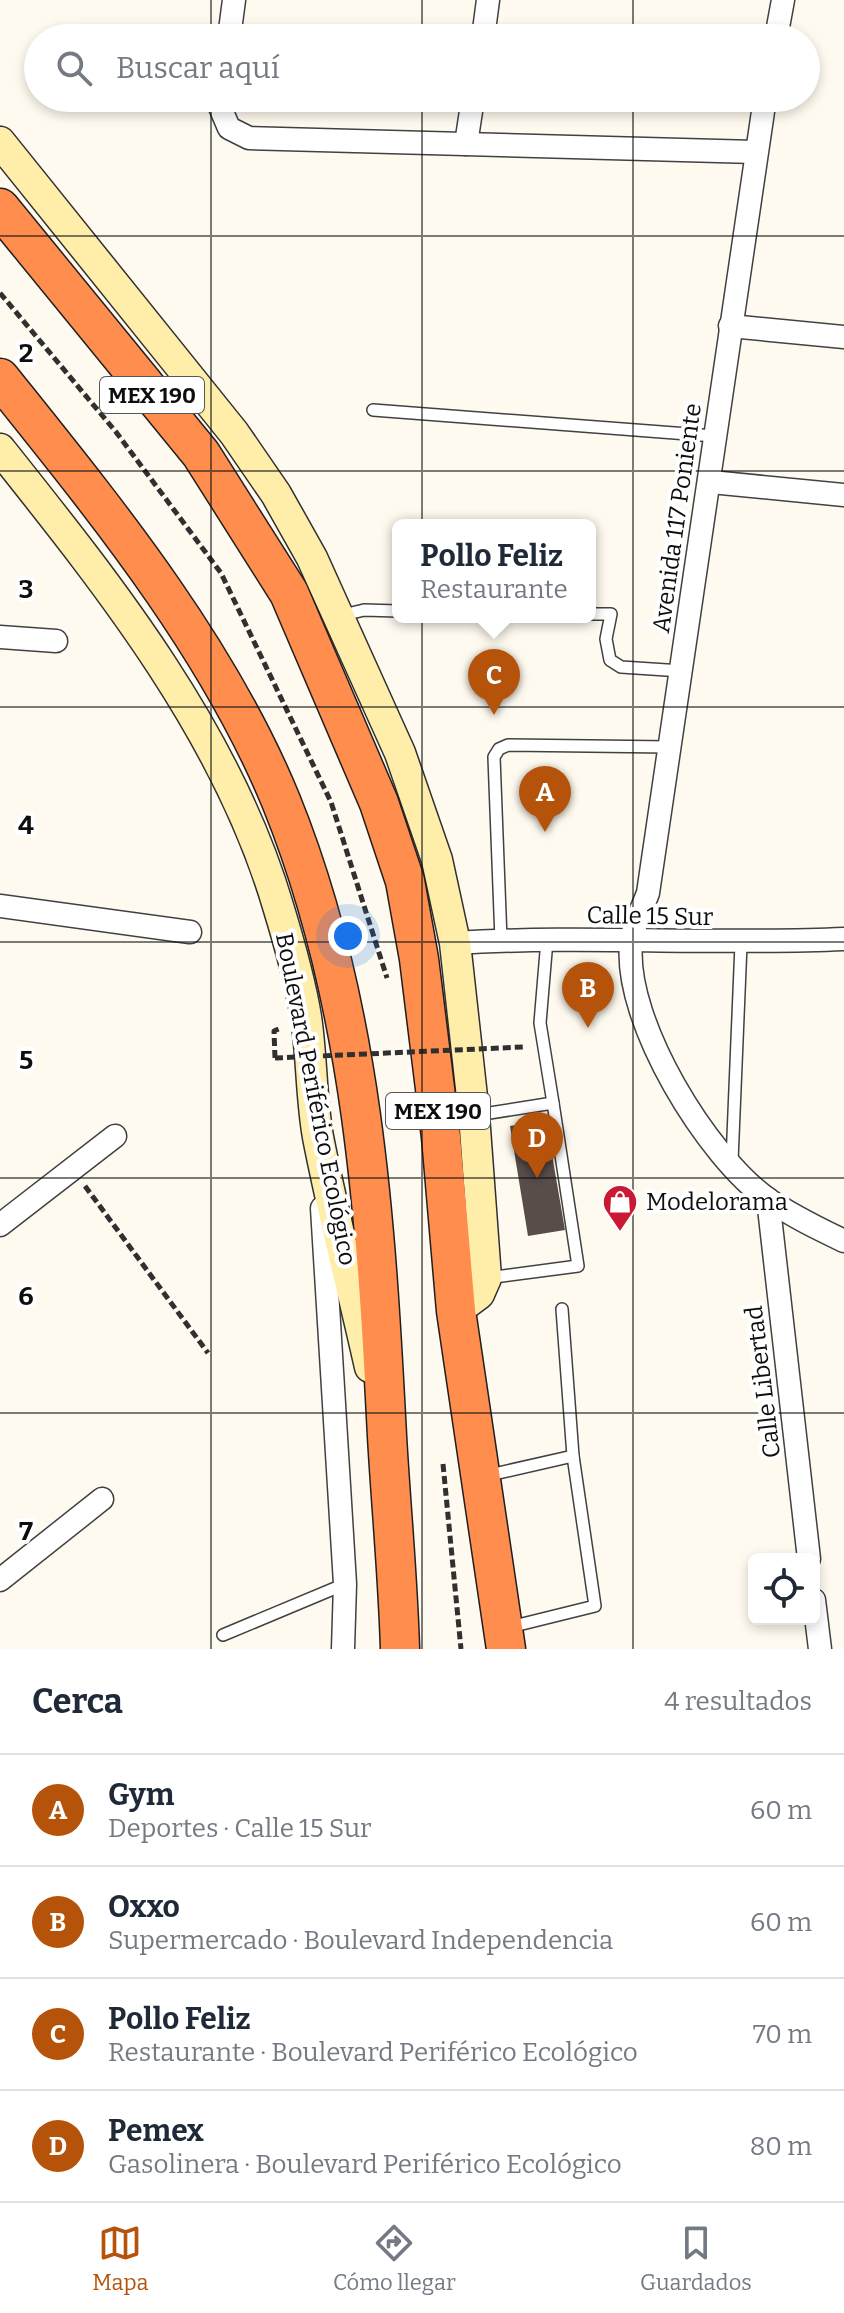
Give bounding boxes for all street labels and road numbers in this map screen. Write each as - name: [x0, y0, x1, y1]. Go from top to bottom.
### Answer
- road number: MEX 190: [100, 377, 204, 413]
- street label: Avenida 117 Poniente: [647, 402, 707, 634]
- street label: Calle 15 Sur: [586, 901, 714, 931]
- street label: Boulevard Periférico Ecológico: [270, 930, 362, 1268]
- road number: MEX 190: [386, 1093, 490, 1129]
- street label: Calle Libertad: [740, 1304, 786, 1460]

